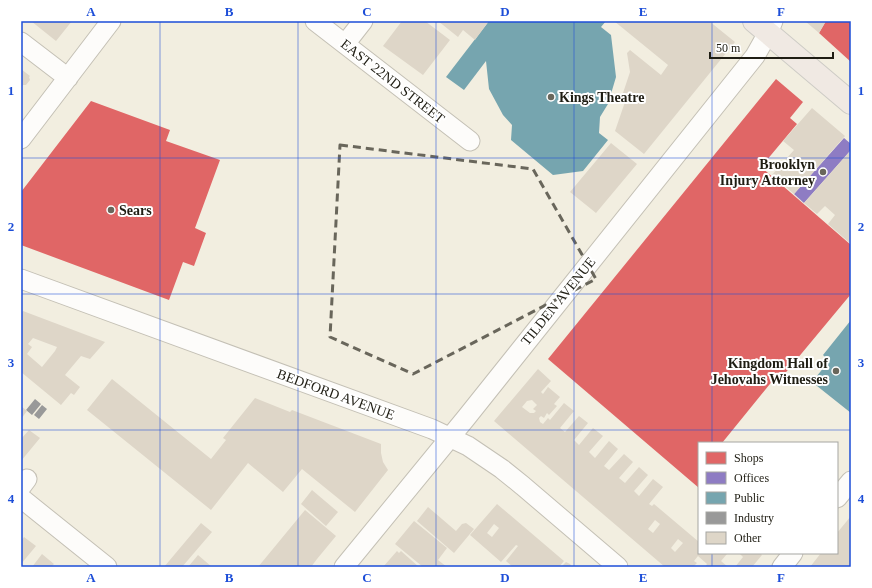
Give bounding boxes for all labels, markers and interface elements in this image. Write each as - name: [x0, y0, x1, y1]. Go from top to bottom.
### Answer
- text: A: [86, 4, 96, 19]
- text: B: [225, 4, 234, 19]
- text: C: [362, 4, 372, 19]
- text: D: [500, 4, 510, 19]
- text: E: [639, 4, 647, 19]
- text: F: [777, 4, 785, 19]
- scale bar: [710, 34, 833, 60]
- street label: EAST 22ND STREET: [338, 36, 448, 127]
- text: 50 m: [716, 41, 741, 55]
- text: 1: [8, 83, 14, 98]
- text: 1: [858, 83, 864, 98]
- place label: Kings Theatre: [559, 90, 644, 105]
- marker: Kings Theatre: [546, 92, 556, 102]
- place label: Brooklyn Injury Attorney: [720, 157, 815, 188]
- marker: Brooklyn Injury Attorney: [818, 167, 828, 177]
- place label: Sears: [119, 203, 152, 218]
- marker: Sears: [106, 205, 116, 215]
- text: 2: [8, 219, 14, 234]
- text: 2: [858, 219, 864, 234]
- street label: TILDEN AVENUE: [518, 254, 599, 348]
- text: 3: [8, 355, 15, 370]
- text: 3: [858, 355, 865, 370]
- place label: Kingdom Hall of Jehovahs Witnesses: [711, 356, 829, 387]
- street label: BEDFORD AVENUE: [275, 366, 397, 423]
- marker: Kingdom Hall of Jehovahs Witnesses: [831, 366, 841, 376]
- legend: [698, 442, 838, 554]
- text: Shops: [734, 451, 764, 465]
- text: Offices: [734, 471, 769, 485]
- text: 4: [8, 491, 15, 506]
- text: Public: [734, 491, 765, 505]
- text: 4: [858, 491, 865, 506]
- text: Industry: [734, 511, 774, 525]
- text: Other: [734, 531, 761, 545]
- text: A: [86, 570, 96, 585]
- text: B: [225, 570, 234, 585]
- text: C: [362, 570, 372, 585]
- text: D: [500, 570, 510, 585]
- text: E: [639, 570, 647, 585]
- text: F: [777, 570, 785, 585]

